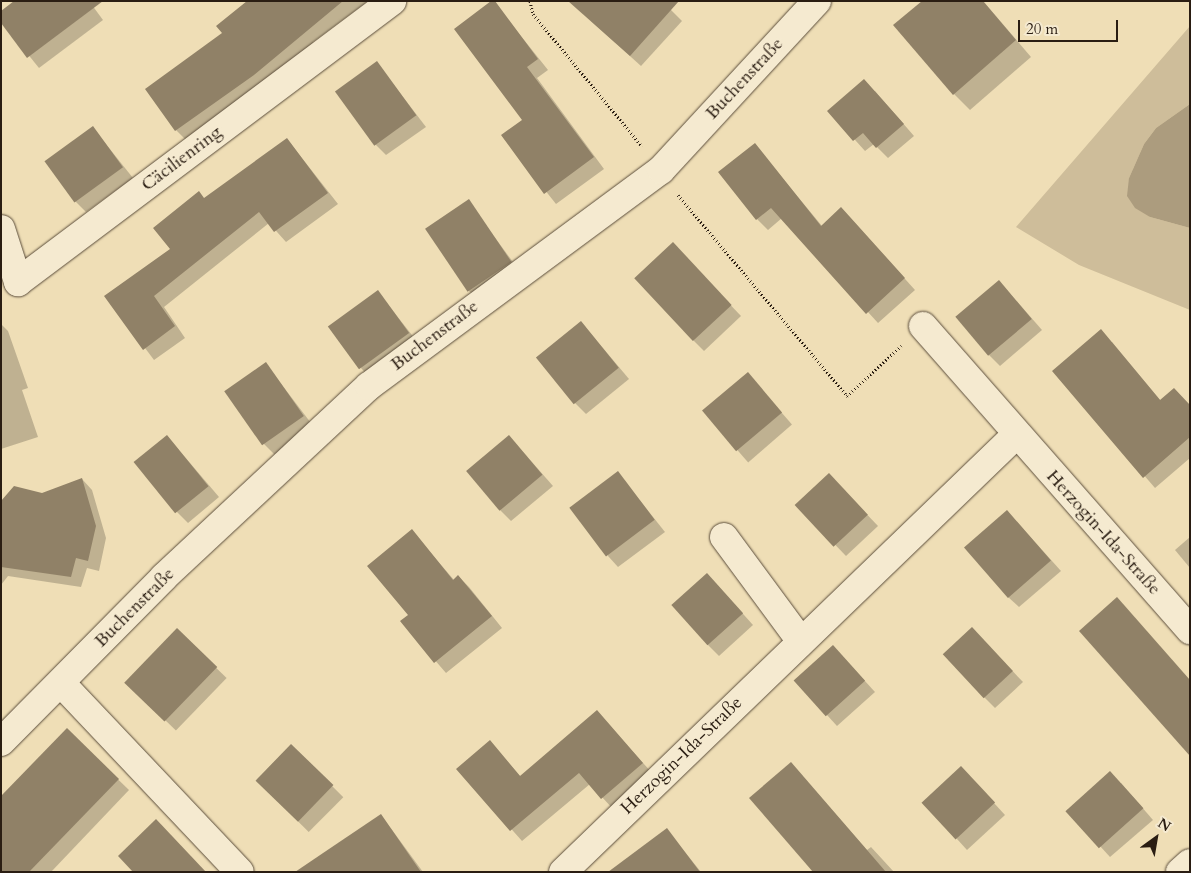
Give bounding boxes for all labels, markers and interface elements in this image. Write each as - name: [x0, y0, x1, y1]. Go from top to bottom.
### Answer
- scale bar: [1021, 10, 1121, 42]
- text: 20 m: [1026, 19, 1058, 39]
- street label: Buchenstraße: [702, 34, 788, 124]
- street label: Cäcilienring: [138, 122, 226, 196]
- street label: Buchenstraße: [387, 296, 483, 376]
- street label: Herzogin-Ida-Straße: [1041, 466, 1165, 600]
- street label: Buchenstraße: [91, 564, 179, 652]
- street label: Herzogin-Ida-Straße: [617, 693, 747, 819]
- north arrow: [1131, 813, 1181, 863]
- text: N: [1154, 814, 1174, 836]

